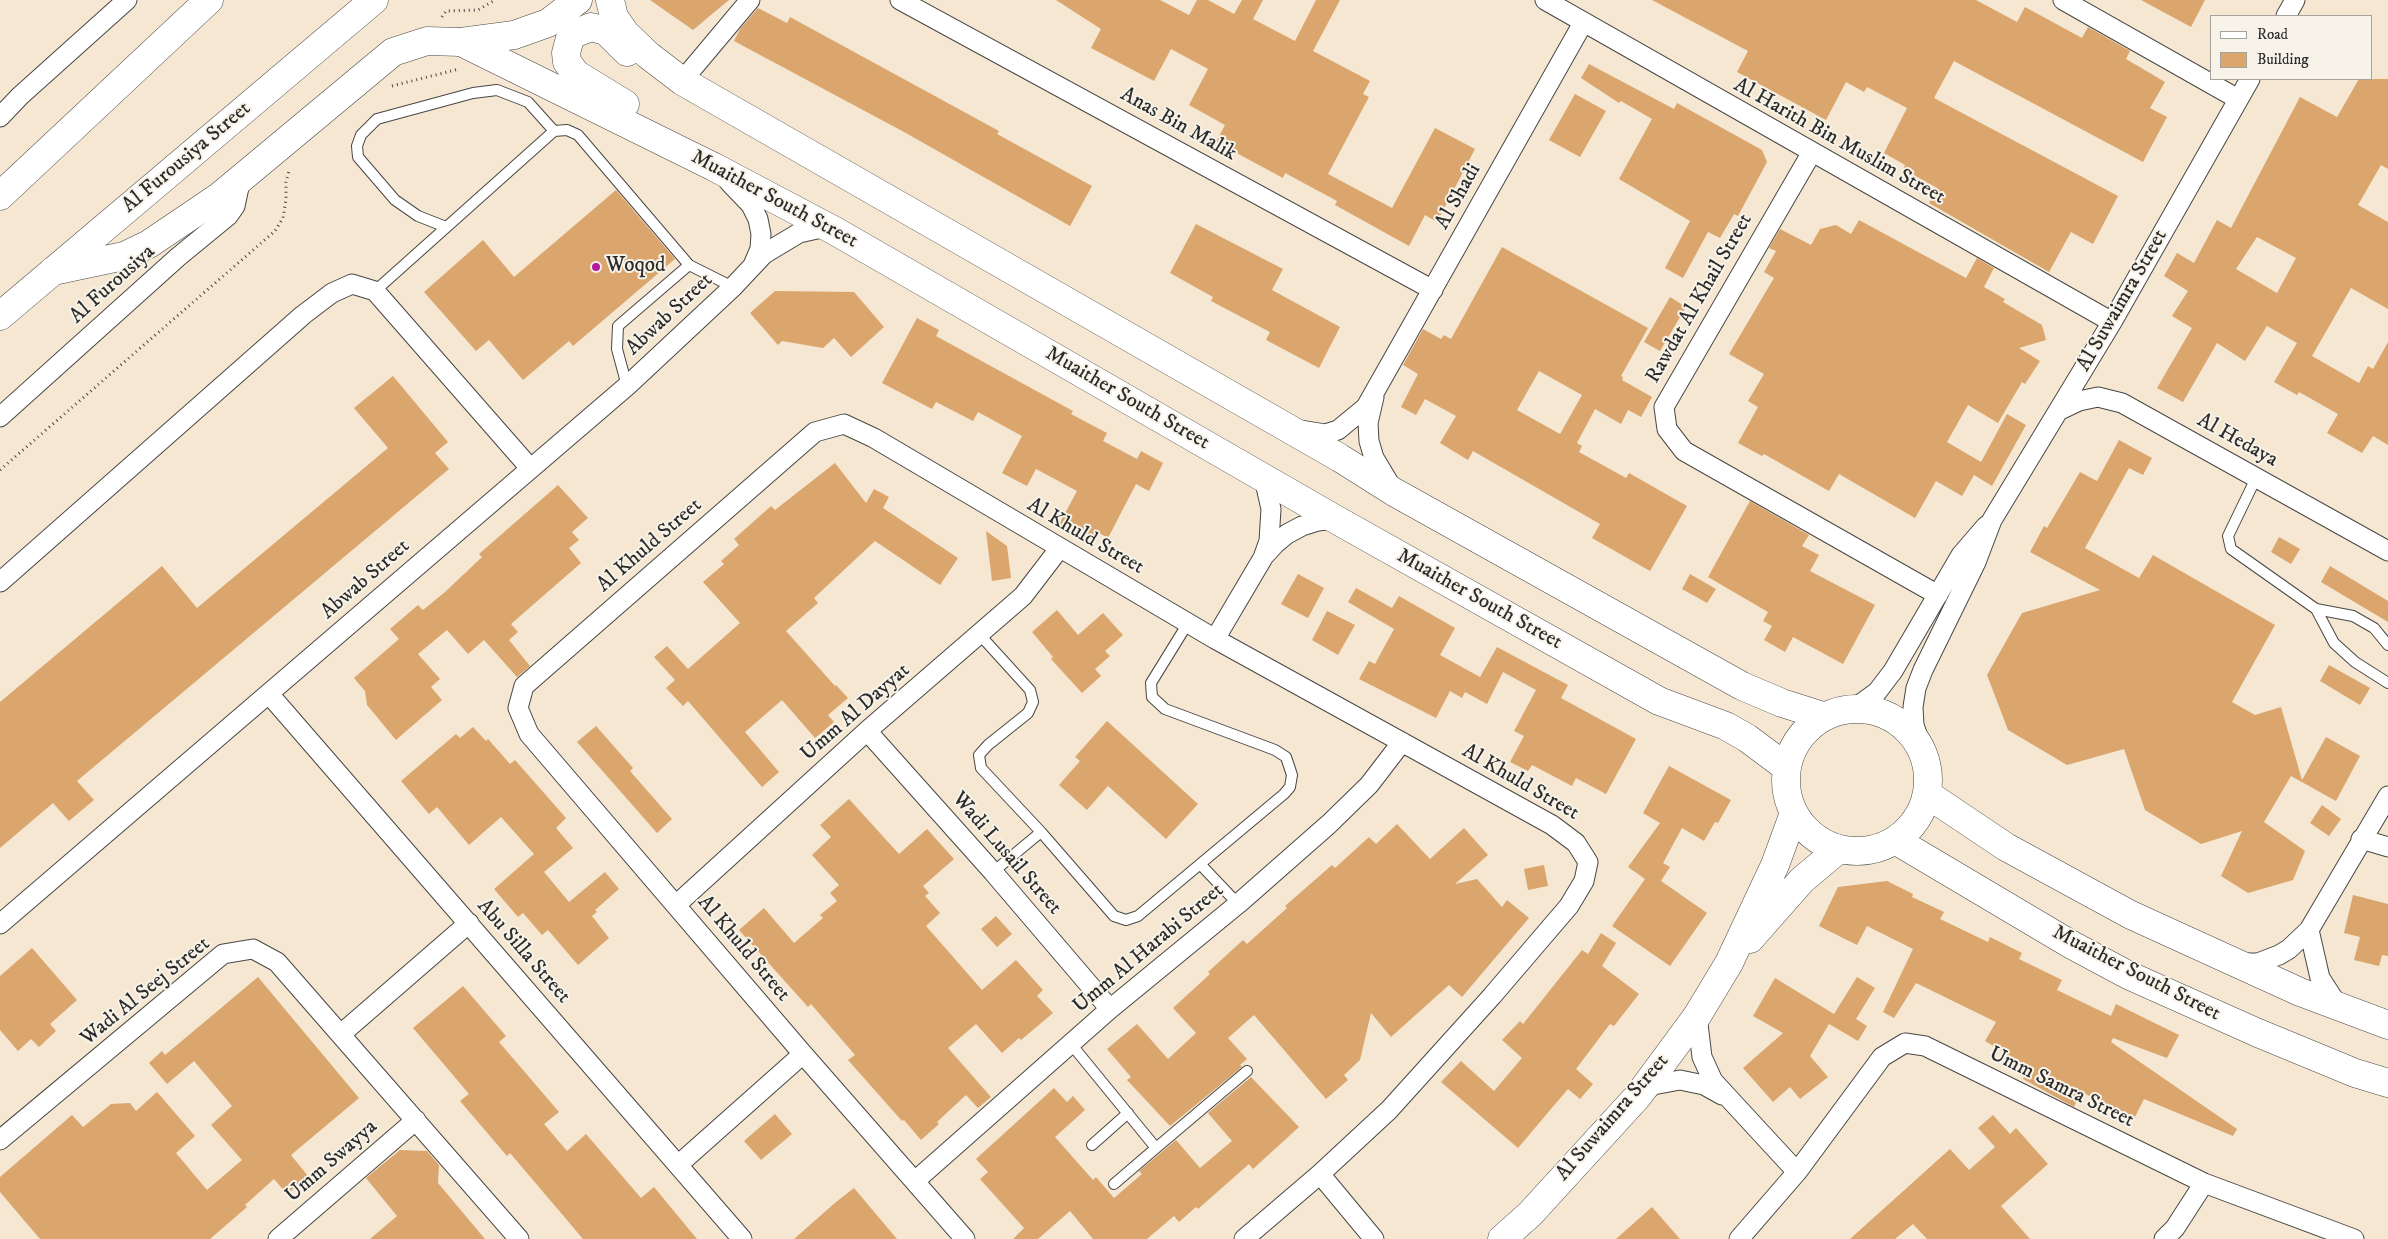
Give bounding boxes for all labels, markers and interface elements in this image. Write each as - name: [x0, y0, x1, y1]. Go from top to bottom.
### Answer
- legend: [2210, 15, 2373, 80]
- text: Road: [2257, 25, 2288, 44]
- text: Building: [2257, 50, 2309, 69]
- street label: Al Harith Bin Muslim Street: [1729, 73, 1949, 211]
- street label: Anas Bin Malik: [1115, 83, 1241, 167]
- street label: Al Furousiya Street: [118, 97, 256, 219]
- street label: Muaither South Street: [686, 145, 862, 255]
- street label: Al Shadi: [1431, 160, 1487, 234]
- street label: Rawdat Al Khail Street: [1641, 210, 1759, 388]
- street label: Al Suwaimra Street: [2072, 226, 2174, 376]
- street label: Al Furousiya: [65, 240, 161, 330]
- place label: Woqod: [606, 254, 665, 280]
- marker: Woqod: [590, 261, 602, 273]
- street label: Abwab Street: [621, 268, 719, 362]
- street label: Muaither South Street: [1040, 342, 1214, 456]
- street label: Al Hedaya: [2192, 409, 2282, 473]
- street label: Al Khuld Street: [1022, 493, 1148, 581]
- street label: Al Khuld Street: [592, 494, 708, 598]
- street label: Abwab Street: [316, 535, 416, 625]
- street label: Muaither South Street: [1392, 544, 1566, 656]
- street label: Umm Al Dayyat: [796, 659, 916, 767]
- street label: Al Khuld Street: [1457, 739, 1583, 827]
- street label: Wadi Lusail Street: [946, 787, 1066, 921]
- street label: Umm Al Harabi Street: [1069, 879, 1229, 1019]
- street label: Al Khuld Street: [691, 891, 795, 1007]
- street label: Abu Silla Street: [471, 895, 575, 1009]
- street label: Muaither South Street: [2048, 921, 2224, 1027]
- street label: Wadi Al Seej Street: [76, 932, 216, 1052]
- street label: Umm Samra Street: [1984, 1042, 2138, 1134]
- street label: Al Suwaimra Street: [1551, 1049, 1675, 1187]
- street label: Umm Swayya: [281, 1115, 383, 1209]

